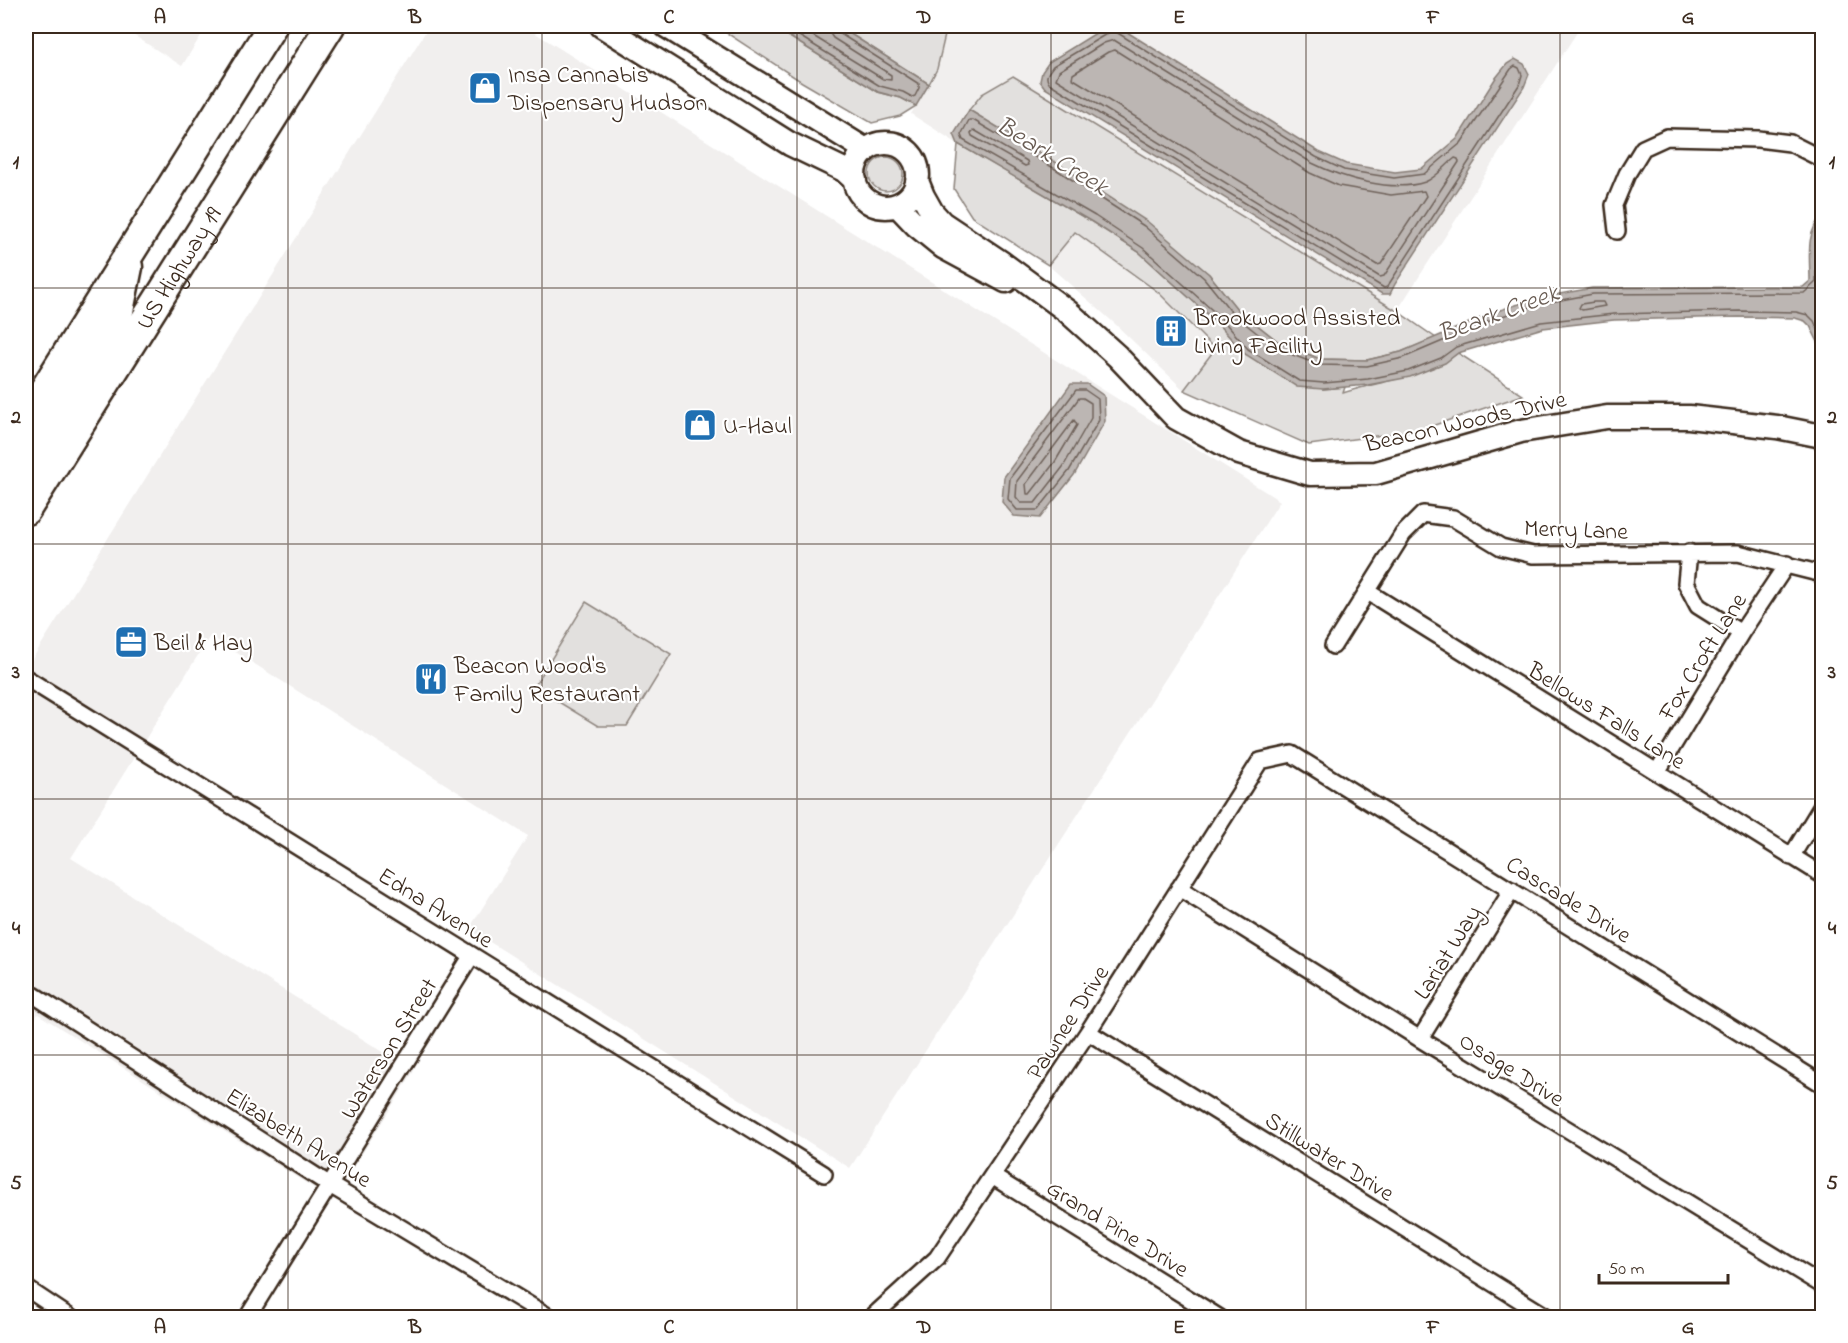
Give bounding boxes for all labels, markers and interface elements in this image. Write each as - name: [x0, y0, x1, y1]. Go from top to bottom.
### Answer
- text: A: [154, 4, 166, 33]
- text: B: [407, 4, 422, 33]
- text: C: [664, 4, 675, 33]
- text: D: [916, 4, 931, 33]
- text: E: [1173, 4, 1185, 33]
- text: F: [1426, 4, 1440, 33]
- text: G: [1682, 4, 1695, 33]
- place label: Insa Cannabis Dispensary Hudson: [507, 59, 707, 123]
- shop icon: Insa Cannabis Dispensary Hudson: [467, 70, 503, 106]
- water label: Beark Creek: [988, 108, 1116, 208]
- text: 1: [13, 149, 20, 178]
- text: 1: [1829, 149, 1836, 178]
- street label: US Highway 19: [128, 200, 232, 337]
- water label: Beark Creek: [1433, 275, 1566, 354]
- place label: Brookwood Assisted Living Facility: [1193, 302, 1401, 366]
- building icon: Brookwood Assisted Living Facility: [1153, 313, 1189, 349]
- street label: Beacon Woods Drive: [1360, 383, 1570, 464]
- text: 2: [10, 404, 21, 433]
- text: 2: [1826, 404, 1837, 433]
- shop icon: U-Haul: [682, 407, 718, 443]
- place label: U-Haul: [723, 410, 792, 445]
- street label: Merry Lane: [1523, 512, 1629, 552]
- street label: Fox Croft Lane: [1650, 587, 1757, 729]
- office icon: Beil & Hay: [113, 624, 149, 660]
- place label: Beil & Hay: [153, 627, 252, 663]
- place label: Beacon Wood's Family Restaurant: [453, 650, 640, 714]
- street label: Bellows Falls Lane: [1519, 654, 1692, 780]
- text: 3: [11, 659, 20, 688]
- text: 3: [1827, 659, 1836, 688]
- restaurant icon: Beacon Wood's Family Restaurant: [413, 661, 449, 697]
- street label: Cascade Drive: [1498, 849, 1638, 954]
- street label: Edna Avenue: [370, 860, 500, 959]
- street label: Lariat Way: [1406, 899, 1493, 1008]
- text: 4: [12, 915, 21, 944]
- text: 4: [1828, 915, 1837, 944]
- street label: Pawnee Drive: [1019, 959, 1119, 1088]
- street label: Waterson Street: [333, 972, 448, 1127]
- street label: Osage Drive: [1451, 1025, 1570, 1118]
- street label: Elizabeth Avenue: [218, 1080, 378, 1198]
- street label: Stillwater Drive: [1257, 1104, 1400, 1212]
- text: 5: [10, 1170, 22, 1199]
- text: 5: [1826, 1170, 1838, 1199]
- street label: Grand Pine Drive: [1039, 1172, 1195, 1288]
- scale bar: [1599, 1247, 1728, 1285]
- text: 50 m: [1608, 1257, 1645, 1283]
- text: A: [154, 1314, 166, 1343]
- text: B: [407, 1314, 422, 1343]
- text: C: [664, 1314, 675, 1343]
- text: D: [916, 1314, 931, 1343]
- text: E: [1173, 1314, 1185, 1343]
- text: F: [1426, 1314, 1440, 1343]
- text: G: [1682, 1314, 1695, 1343]

